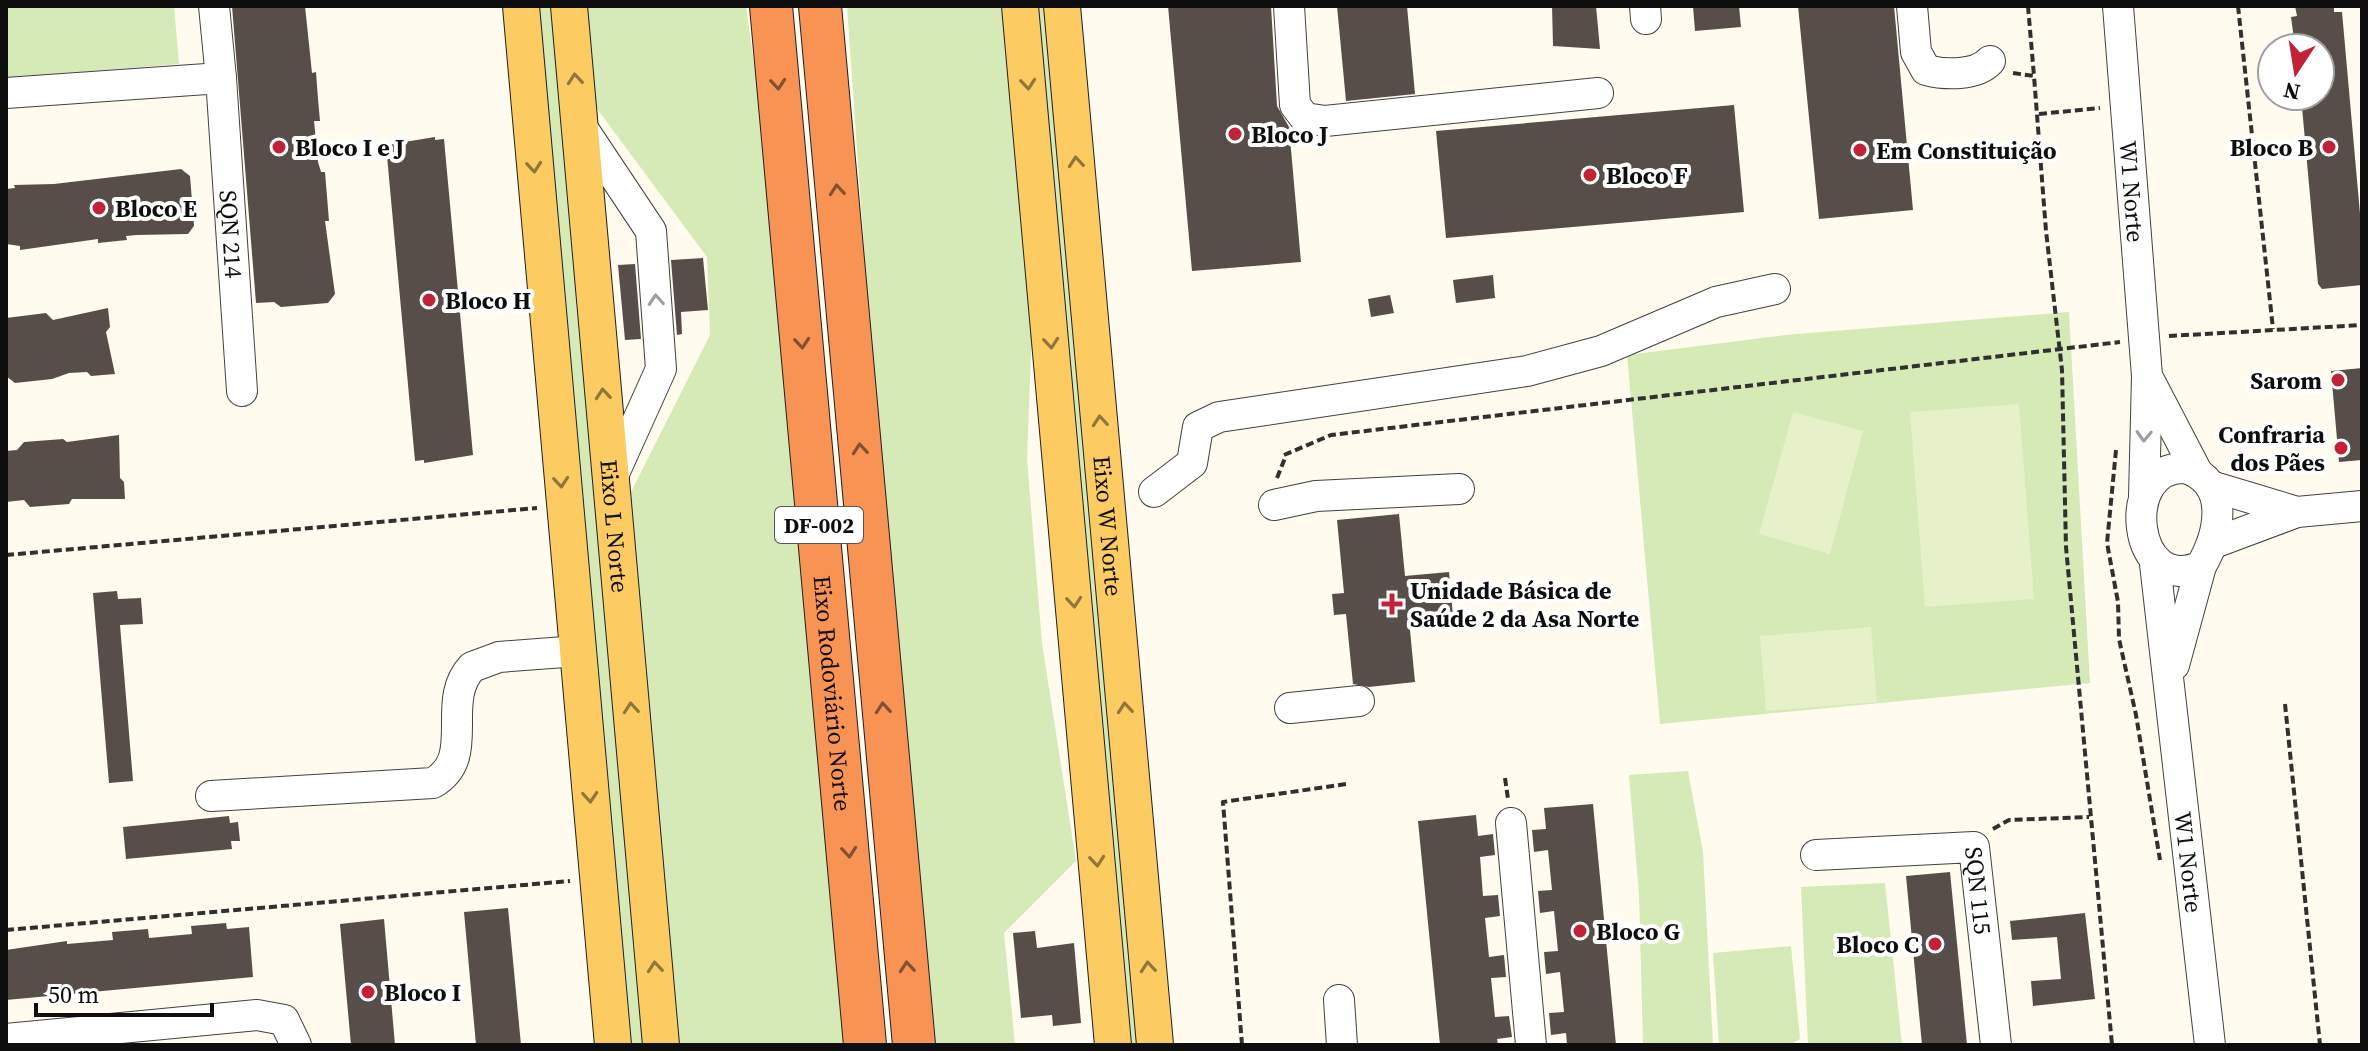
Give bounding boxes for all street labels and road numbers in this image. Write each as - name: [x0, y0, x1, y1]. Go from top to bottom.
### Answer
- street label: W1 Norte: [2112, 139, 2153, 244]
- street label: SQN 214: [212, 189, 251, 279]
- street label: Eixo W Norte: [1086, 454, 1131, 598]
- street label: Eixo L Norte: [593, 458, 637, 594]
- road number: DF-002: [775, 507, 863, 543]
- street label: Eixo Rodoviário Norte: [806, 574, 860, 813]
- street label: W1 Norte: [2167, 810, 2211, 915]
- street label: SQN 115: [1958, 845, 2000, 936]

